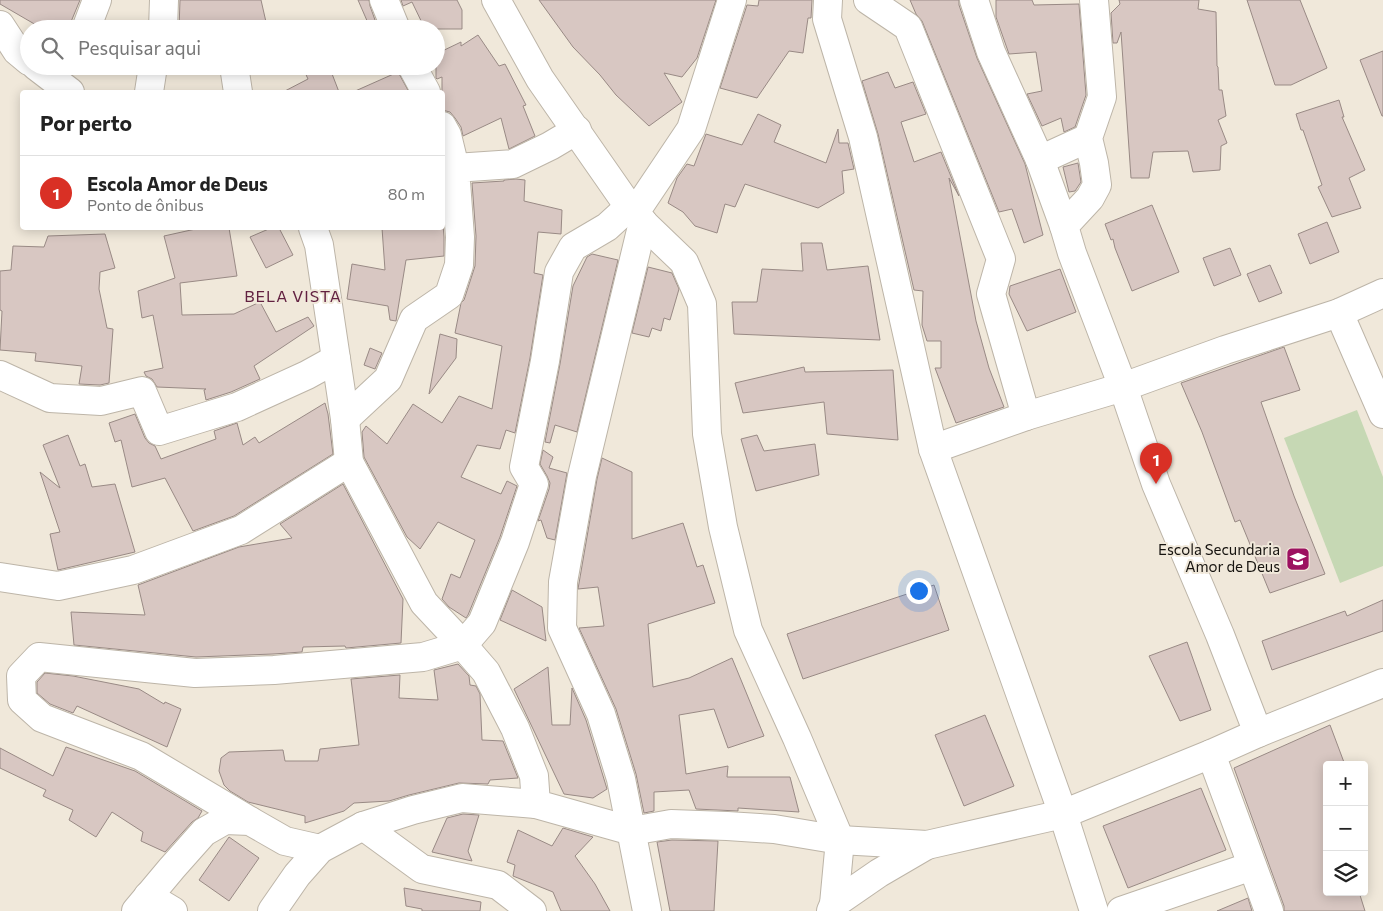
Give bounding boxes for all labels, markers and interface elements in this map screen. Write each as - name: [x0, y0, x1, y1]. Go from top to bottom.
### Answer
- search box: [20, 20, 445, 75]
- icon: search: [38, 34, 66, 62]
- text: Pesquisar aqui: [78, 36, 201, 59]
- text: Por perto: [40, 110, 132, 135]
- text: Escola Amor de Deus: [87, 172, 268, 195]
- text: 1: [52, 184, 60, 203]
- text: 80 m: [388, 184, 425, 203]
- text: Ponto de ônibus: [87, 195, 204, 214]
- district label: BELA VISTA: [244, 286, 342, 305]
- pin: 1: [1140, 443, 1172, 484]
- place label: Escola Secundaria Amor de Deus: [1158, 540, 1280, 575]
- school or university icon: Escola Secundaria Amor de Deus: [1285, 546, 1311, 572]
- your location: [906, 578, 932, 604]
- map controls: [1323, 761, 1368, 896]
- button: +: [1323, 761, 1368, 806]
- button: −: [1323, 806, 1368, 851]
- button: layers: [1323, 851, 1368, 896]

